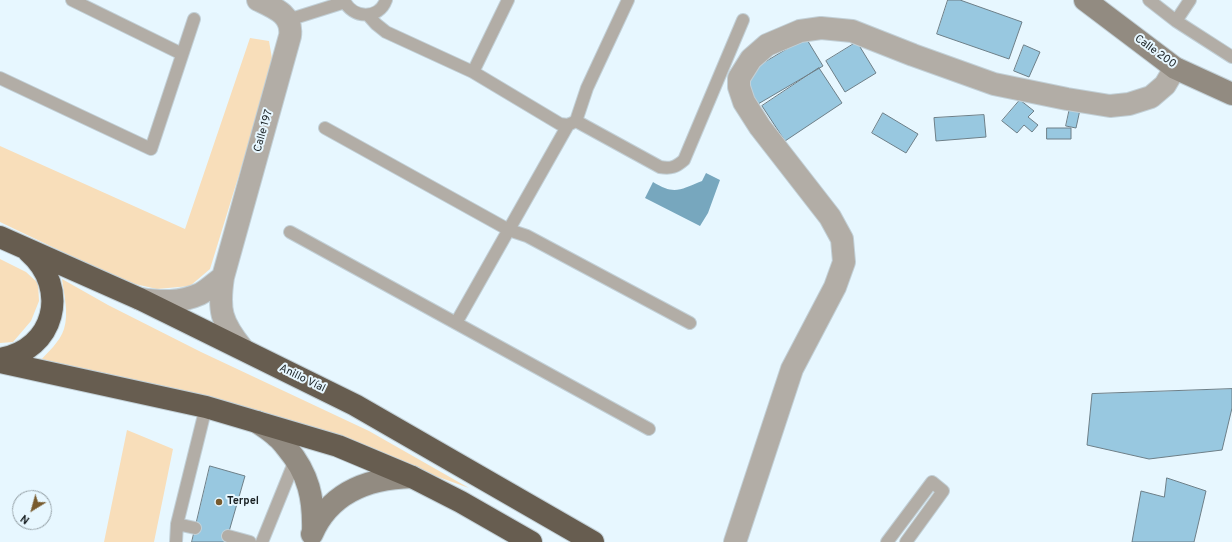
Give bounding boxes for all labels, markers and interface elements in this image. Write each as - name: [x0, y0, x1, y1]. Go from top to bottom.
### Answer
- street label: Calle 200: [1132, 33, 1178, 71]
- street label: Calle 197: [252, 108, 276, 154]
- street label: Anillo Víal: [277, 362, 327, 396]
- north arrow: [12, 490, 52, 530]
- place label: Terpel: [227, 495, 259, 509]
- marker: Terpel: [214, 497, 224, 507]
- text: N: [18, 511, 33, 527]

